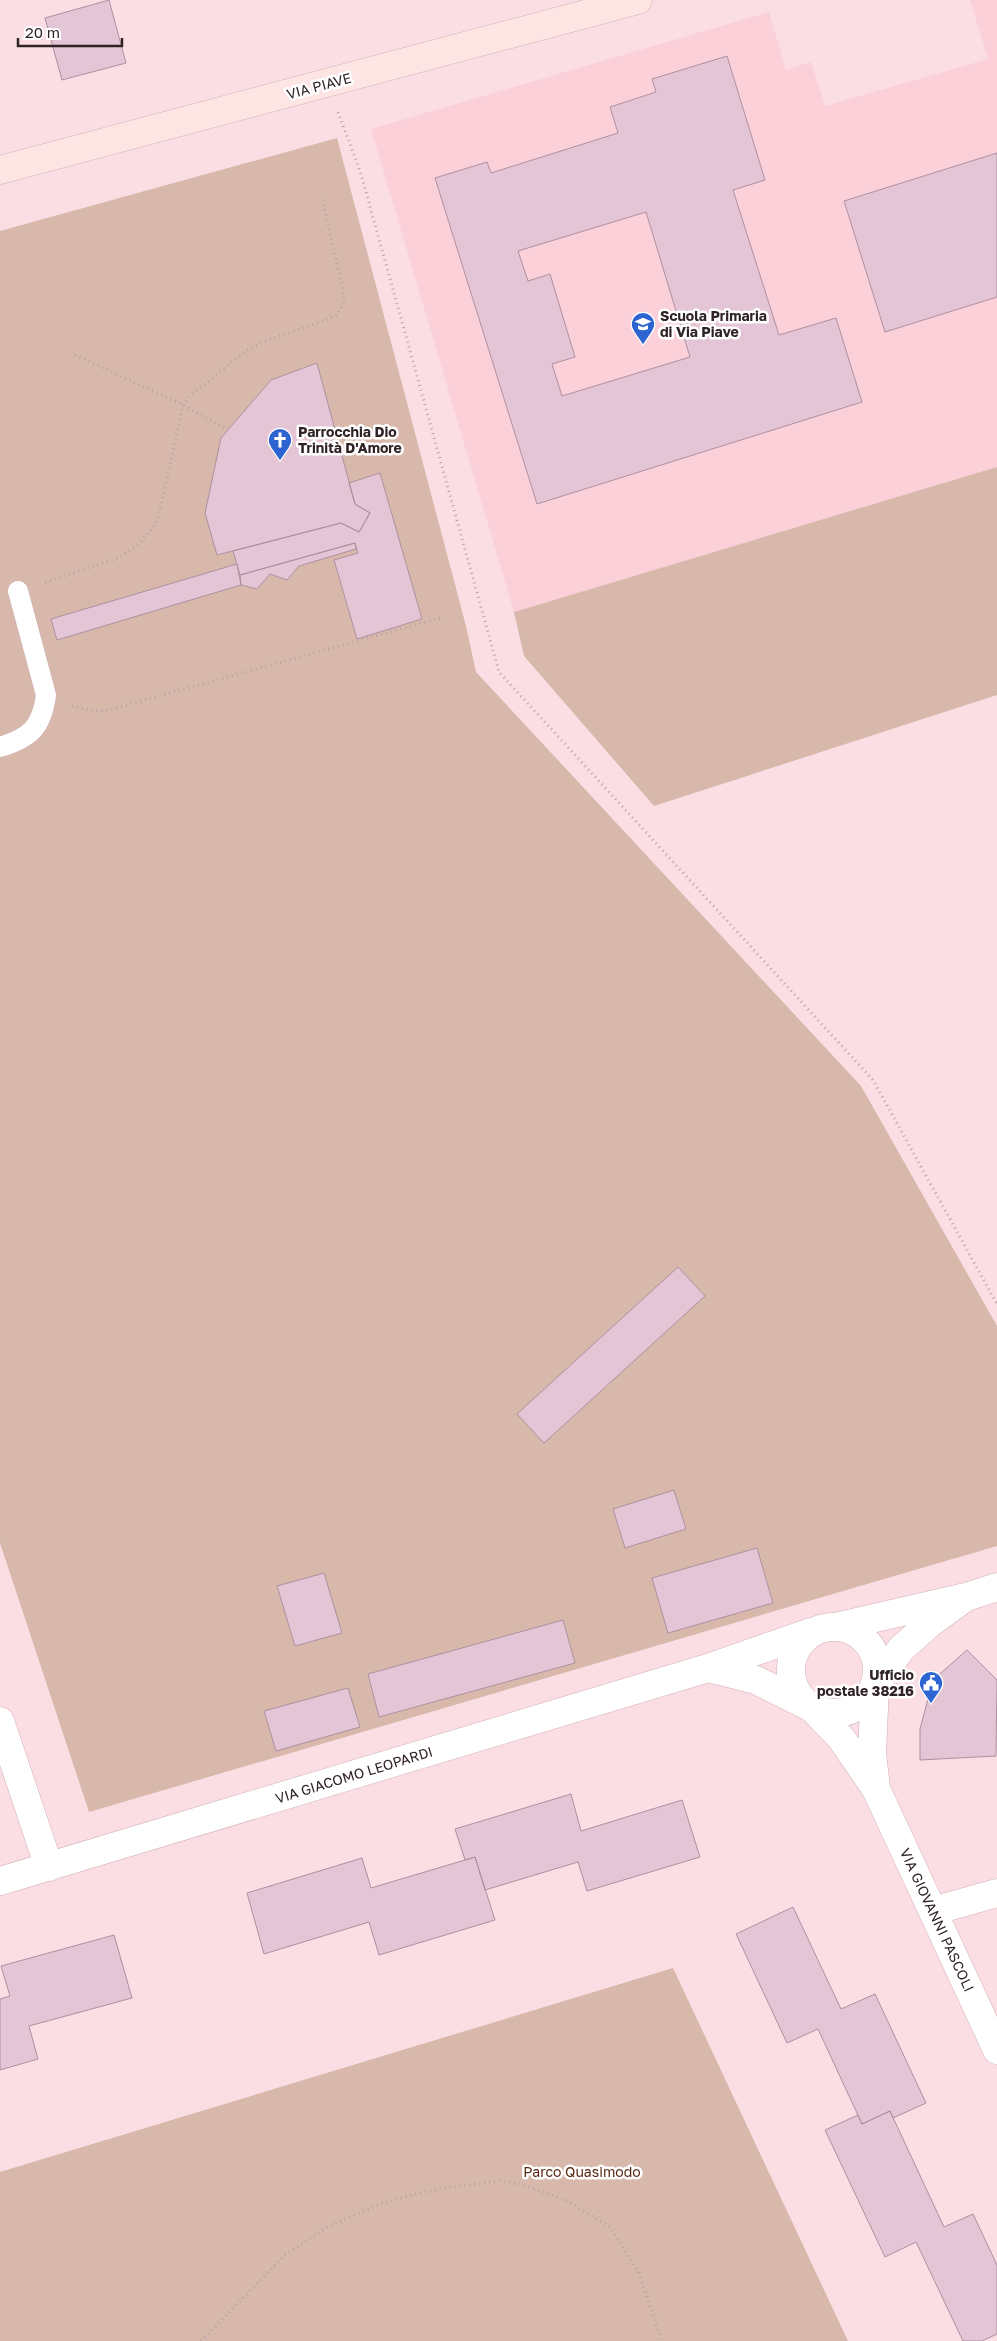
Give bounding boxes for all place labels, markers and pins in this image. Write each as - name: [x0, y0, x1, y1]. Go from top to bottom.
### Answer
- place label: Scuola Primaria di Via Piave: [660, 307, 767, 340]
- school or university icon: Scuola Primaria di Via Piave: [630, 311, 656, 345]
- place label: Parrocchia Dio Trinità D'Amore: [298, 423, 402, 456]
- church icon: Parrocchia Dio Trinità D'Amore: [267, 427, 293, 461]
- place label: Ufficio postale 38216: [817, 1666, 914, 1699]
- public building icon: Ufficio postale 38216: [918, 1670, 944, 1704]

